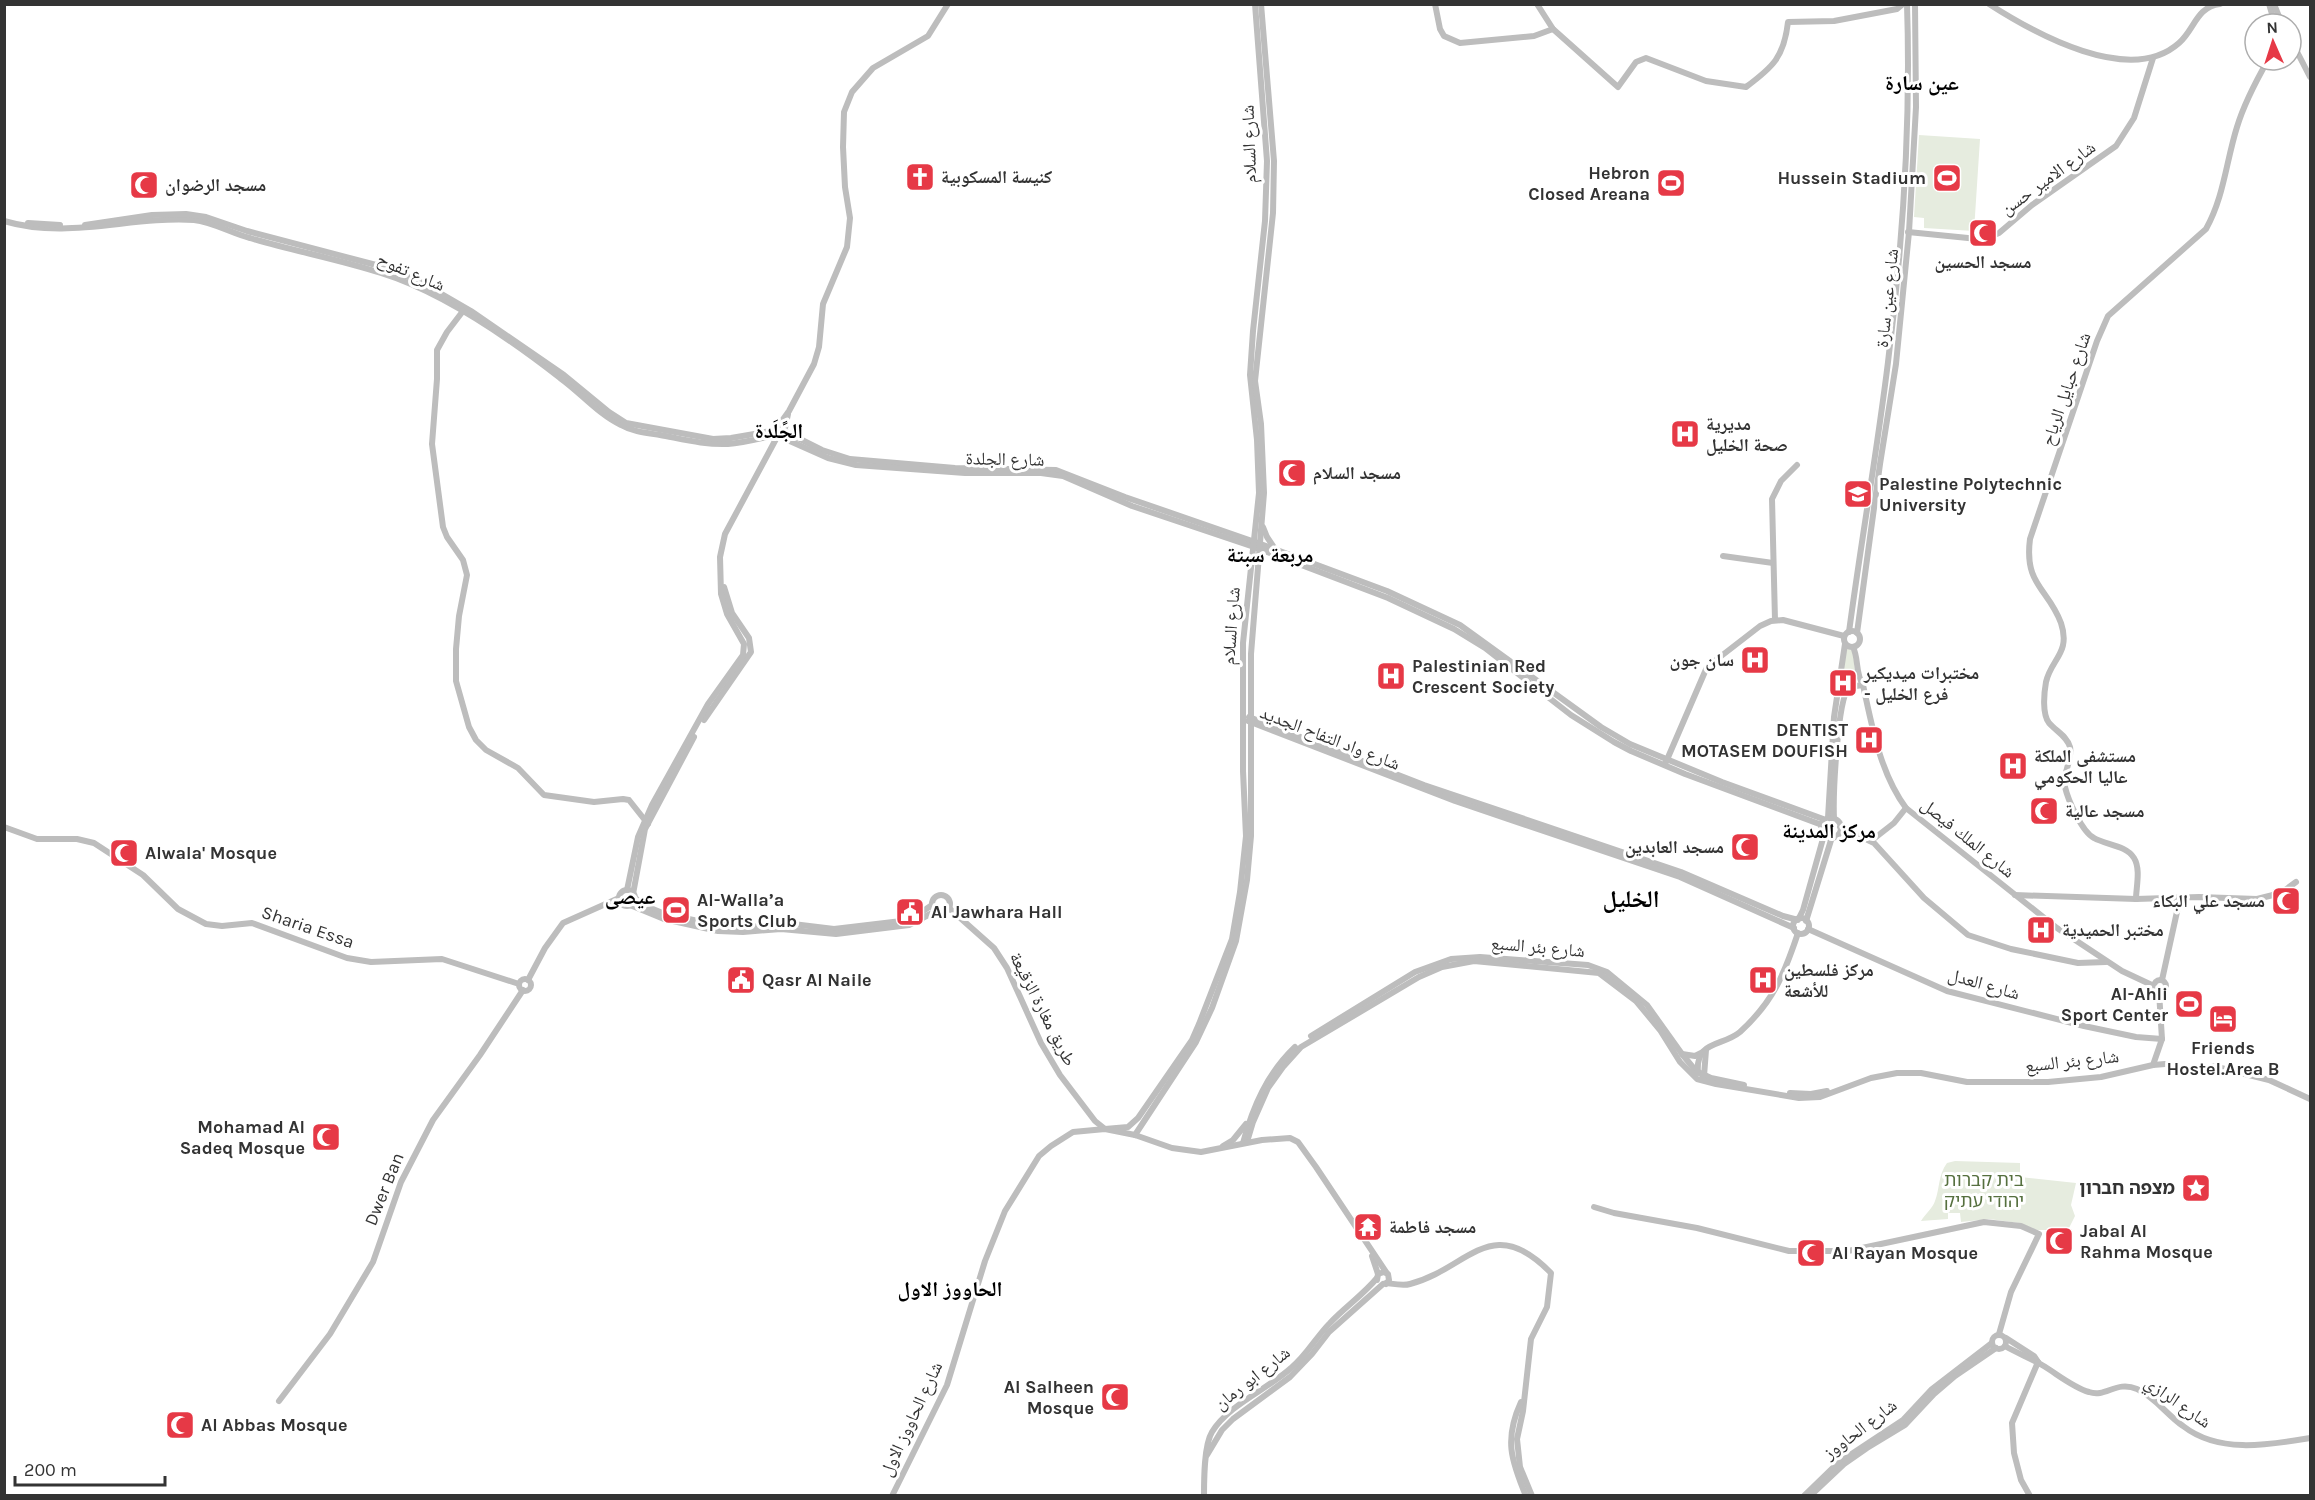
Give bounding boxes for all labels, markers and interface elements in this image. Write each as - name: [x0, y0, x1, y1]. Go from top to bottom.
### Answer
- north arrow: [2243, 12, 2303, 72]
- text: N: [2266, 18, 2278, 37]
- district label: عين سارة: [1885, 71, 1959, 96]
- street label: شارع السلام: [1237, 104, 1262, 184]
- street label: شارع الامير حسن: [1996, 136, 2100, 220]
- church icon: كنيسة المسكوبية: [904, 161, 936, 193]
- place label: Hebron Closed Areana: [1528, 162, 1650, 205]
- sports icon: Hussein Stadium: [1931, 162, 1963, 194]
- place label: كنيسة المسكوبية: [941, 166, 1052, 188]
- sports icon: Hebron Closed Areana: [1655, 167, 1687, 199]
- place label: Hussein Stadium: [1777, 167, 1926, 189]
- mosque icon: مسجد الرضوان: [128, 169, 160, 201]
- place label: مسجد الرضوان: [165, 174, 266, 196]
- mosque icon: مسجد الحسين: [1967, 217, 1999, 249]
- street label: شارع عين سارة: [1871, 247, 1903, 349]
- street label: شارع تفوح: [373, 248, 448, 297]
- place label: مسجد الحسين: [1935, 251, 2031, 273]
- street label: شارع حبايل الرياح: [2036, 329, 2097, 449]
- place label: مديرية صحة الخليل: [1706, 413, 1788, 456]
- hospital icon: مديرية صحة الخليل: [1669, 418, 1701, 450]
- district label: الجًلَدة: [755, 419, 803, 443]
- street label: شارع الجلدة: [965, 447, 1045, 471]
- mosque icon: مسجد السلام: [1276, 457, 1308, 489]
- place label: مسجد السلام: [1313, 462, 1401, 485]
- place label: Palestine Polytechnic University: [1879, 473, 2062, 516]
- school or university icon: Palestine Polytechnic University: [1842, 478, 1874, 510]
- district label: مربعة سبتة: [1227, 543, 1313, 567]
- street label: شارع السلام: [1217, 586, 1246, 666]
- hospital icon: سان جون: [1739, 644, 1771, 676]
- place label: سان جون: [1669, 649, 1734, 671]
- place label: Palestinian Red Crescent Society: [1412, 655, 1554, 698]
- hospital icon: Palestinian Red Crescent Society: [1375, 660, 1407, 692]
- place label: مختبرات ميديكير - فرع الخليل: [1863, 662, 1979, 705]
- hospital icon: مختبرات ميديكير - فرع الخليل: [1827, 667, 1859, 699]
- street label: شارع واد التفاح الجديد: [1257, 701, 1403, 776]
- place label: DENTIST MOTASEM DOUFISH: [1681, 719, 1848, 762]
- hospital icon: DENTIST MOTASEM DOUFISH: [1853, 724, 1885, 756]
- place label: مستشفى الملكة عاليا الحكومي: [2034, 745, 2136, 791]
- hospital icon: مستشفى الملكة عاليا الحكومي: [1997, 750, 2029, 782]
- street label: شارع الملك فيصل: [1917, 793, 2019, 883]
- mosque icon: مسجد عالية: [2028, 795, 2060, 827]
- place label: مسجد عالية: [2065, 800, 2144, 822]
- district label: مركز المدينة: [1782, 819, 1876, 843]
- mosque icon: مسجد العابدين: [1729, 831, 1761, 863]
- place label: مسجد العابدين: [1625, 836, 1724, 858]
- mosque icon: Alwala' Mosque: [108, 837, 140, 869]
- place label: Alwala' Mosque: [145, 842, 277, 864]
- district label: عيصى: [605, 885, 655, 910]
- district label: الخليل: [1602, 885, 1660, 913]
- mosque icon: مسجد علي البكاء: [2270, 885, 2302, 917]
- place label: Al-Walla’a Sports Club: [697, 889, 797, 932]
- place label: مسجد علي البكاء: [2152, 890, 2265, 915]
- sports icon: Al-Walla’a Sports Club: [660, 894, 692, 926]
- public building icon: Al Jawhara Hall: [894, 896, 926, 928]
- street label: Sharia Essa: [259, 901, 357, 953]
- place label: Al Jawhara Hall: [931, 901, 1063, 923]
- hospital icon: مختبر الحميدية: [2025, 914, 2057, 946]
- place label: مختبر الحميدية: [2062, 919, 2164, 941]
- street label: شارع بئر السبع: [1490, 932, 1586, 963]
- street label: طريق مغارة الزقيعة: [1005, 948, 1081, 1070]
- place label: مركز فلسطين للأشعة: [1784, 959, 1874, 1002]
- street label: شارع العدل: [1946, 963, 2022, 1005]
- public building icon: Qasr Al Naile: [725, 964, 757, 996]
- hospital icon: مركز فلسطين للأشعة: [1747, 964, 1779, 996]
- place label: Qasr Al Naile: [762, 969, 872, 991]
- place label: Al-Ahli Sport Center: [2061, 983, 2168, 1026]
- sports icon: Al-Ahli Sport Center: [2173, 988, 2205, 1020]
- hotel icon: Friends Hostel.Area B: [2207, 1003, 2239, 1035]
- place label: Friends Hostel.Area B: [2167, 1037, 2280, 1080]
- street label: شارع بئر السبع: [2024, 1045, 2120, 1078]
- place label: Mohamad Al Sadeq Mosque: [180, 1116, 305, 1159]
- mosque icon: Mohamad Al Sadeq Mosque: [310, 1121, 342, 1153]
- street label: Dwer Ban: [359, 1149, 409, 1229]
- park label: בית קברות יהודי עתיק: [1944, 1169, 2024, 1212]
- place icon: מצפה חברון: [2180, 1172, 2212, 1204]
- place label: מצפה חברון: [2079, 1177, 2175, 1199]
- temple icon: مسجد فاطمة: [1352, 1211, 1384, 1243]
- place label: مسجد فاطمة: [1389, 1216, 1476, 1238]
- place label: Jabal Al Rahma Mosque: [2080, 1220, 2213, 1263]
- mosque icon: Jabal Al Rahma Mosque: [2043, 1225, 2075, 1257]
- mosque icon: Al Rayan Mosque: [1795, 1237, 1827, 1269]
- place label: Al Rayan Mosque: [1832, 1242, 1978, 1264]
- district label: الحاووز الاول: [897, 1277, 1003, 1302]
- street label: شارع ابو رمان: [1209, 1341, 1295, 1415]
- street label: شارع الحاووز الاول: [875, 1358, 947, 1480]
- street label: شارع الرازي: [2138, 1371, 2216, 1436]
- place label: Al Salheen Mosque: [1004, 1376, 1094, 1419]
- mosque icon: Al Salheen Mosque: [1099, 1381, 1131, 1413]
- street label: شارع الحاووز: [1818, 1394, 1901, 1465]
- mosque icon: Al Abbas Mosque: [164, 1409, 196, 1441]
- place label: Al Abbas Mosque: [201, 1414, 347, 1436]
- scale bar: [15, 1449, 165, 1487]
- text: 200 m: [24, 1459, 77, 1481]

